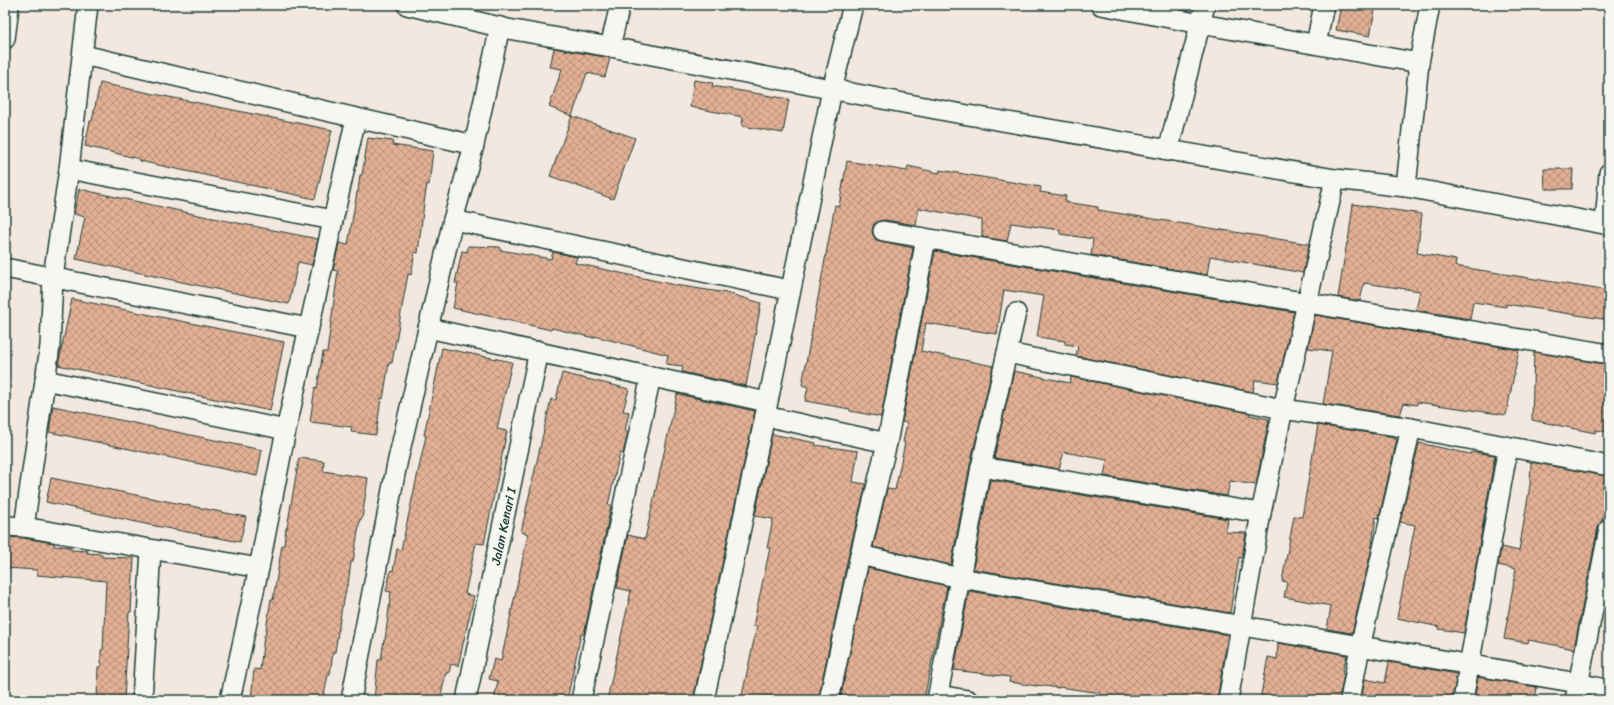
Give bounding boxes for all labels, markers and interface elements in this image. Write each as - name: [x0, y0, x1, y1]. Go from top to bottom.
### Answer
- street label: Jalan Kenari I: [484, 485, 523, 568]

